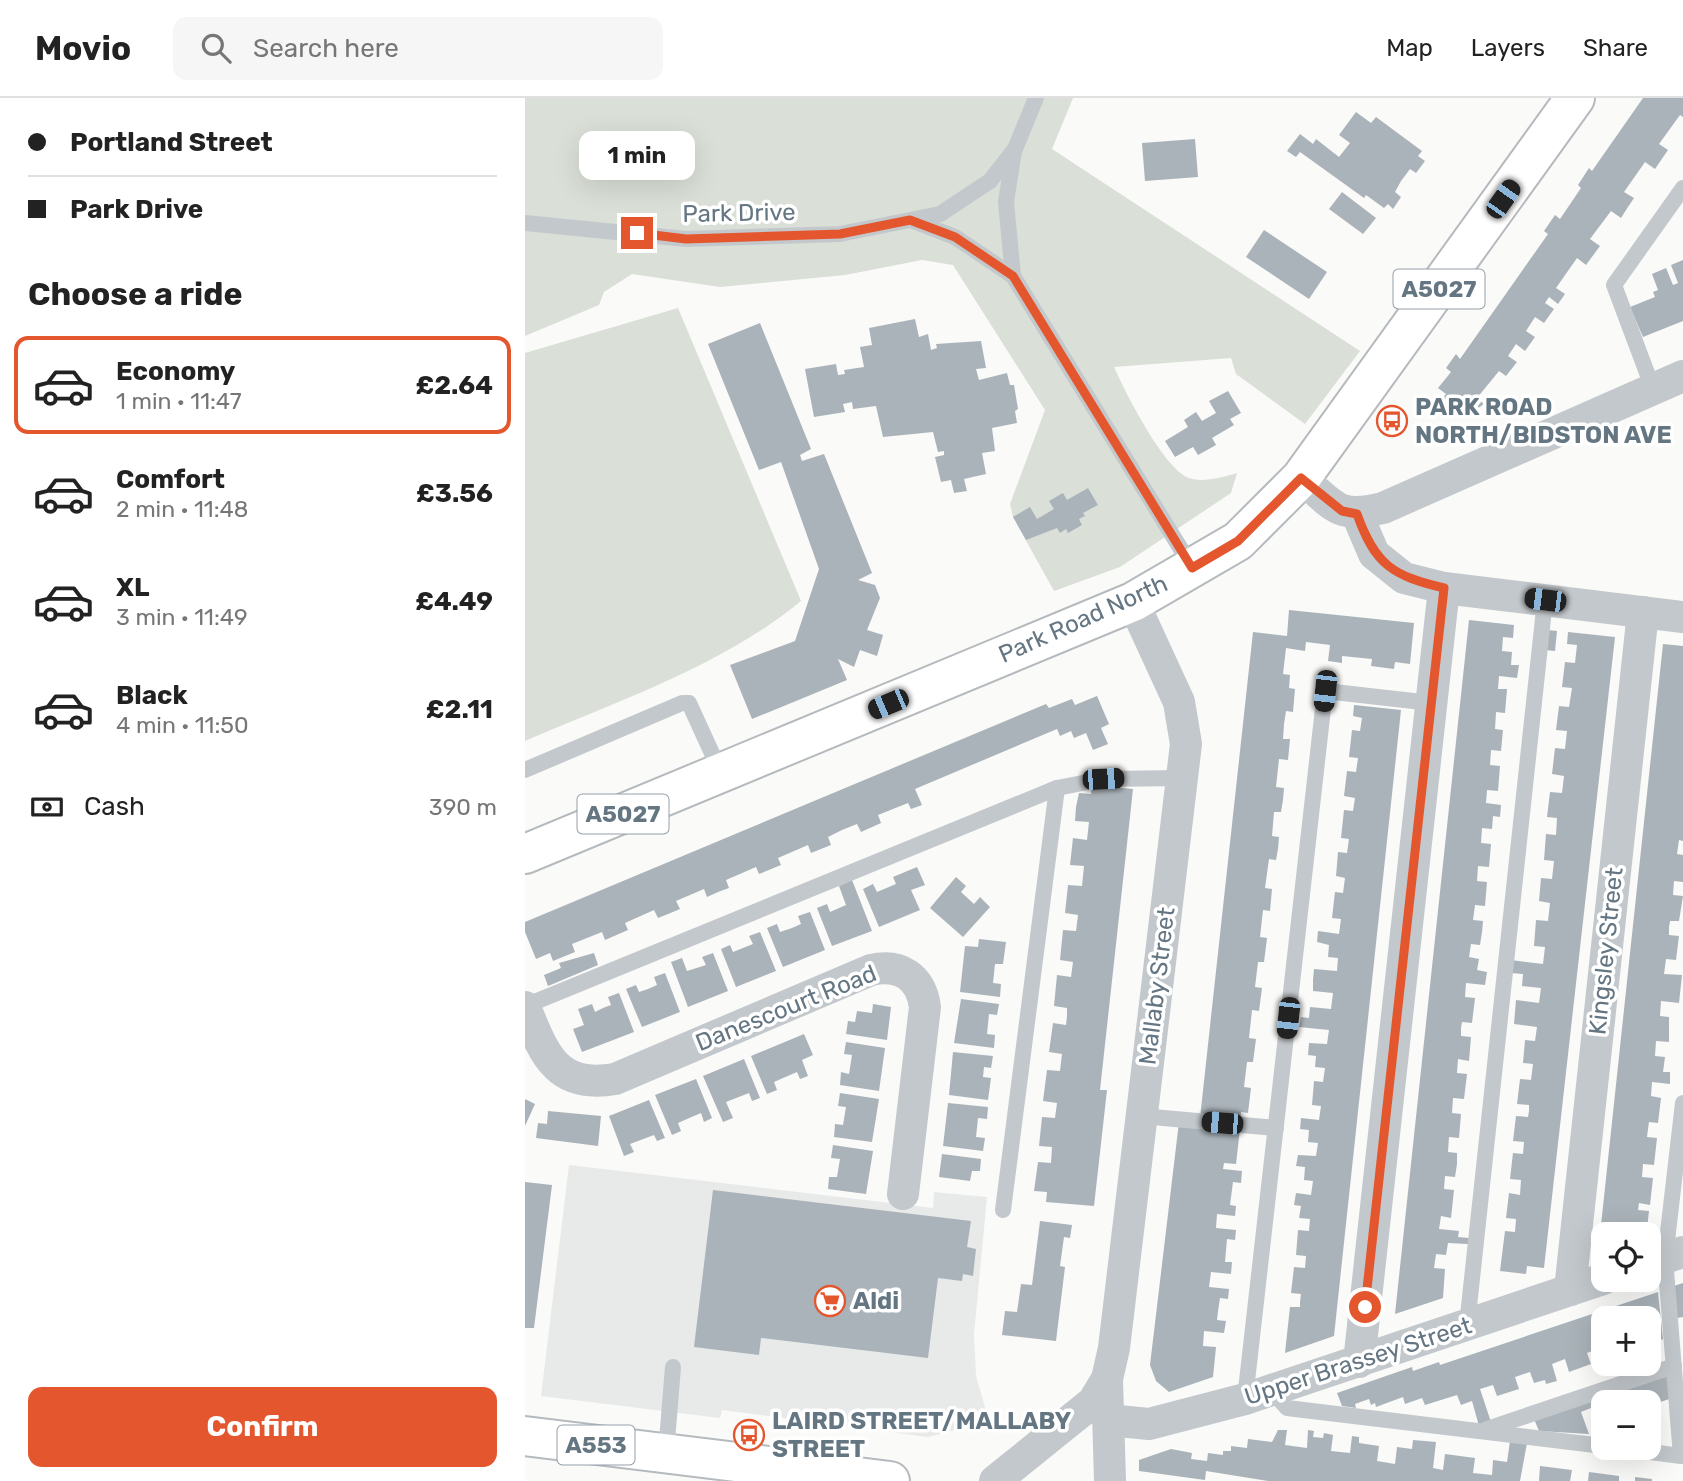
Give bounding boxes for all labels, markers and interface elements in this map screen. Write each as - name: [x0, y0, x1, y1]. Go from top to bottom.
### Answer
- search box: [173, 17, 663, 80]
- text: Movio: [35, 29, 131, 68]
- icon: search: [197, 29, 235, 67]
- text: Search here: [253, 33, 399, 64]
- text: Map: [1386, 34, 1433, 62]
- text: Layers: [1471, 34, 1545, 62]
- text: Share: [1583, 34, 1648, 62]
- text: Portland Street: [70, 127, 273, 158]
- callout: 1 min: [579, 131, 695, 180]
- text: 1 min: [608, 141, 666, 169]
- car: [1483, 176, 1524, 222]
- text: Park Drive: [70, 194, 203, 225]
- street label: Park Drive: [682, 198, 796, 228]
- route end: [621, 217, 653, 249]
- road number: A5027: [1394, 270, 1485, 308]
- text: Choose a ride: [28, 275, 242, 313]
- icon: car: [32, 354, 95, 417]
- text: Economy: [116, 356, 235, 387]
- text: £2.64: [415, 370, 493, 401]
- text: 1 min · 11:47: [116, 387, 242, 415]
- place label: PARK ROAD NORTH/BIDSTON AVE: [1415, 393, 1672, 449]
- bus stop icon: PARK ROAD NORTH/BIDSTON AVE: [1375, 404, 1409, 438]
- icon: car: [32, 462, 95, 525]
- text: Comfort: [116, 464, 225, 495]
- text: £3.56: [416, 478, 493, 509]
- text: 2 min · 11:48: [116, 495, 248, 523]
- street label: Park Road North: [994, 569, 1172, 669]
- icon: car: [32, 570, 95, 633]
- text: XL: [116, 572, 149, 603]
- text: £4.49: [415, 586, 493, 617]
- car: [1523, 587, 1568, 613]
- text: 3 min · 11:49: [116, 603, 248, 631]
- car: [1313, 669, 1338, 713]
- icon: car: [32, 678, 95, 741]
- text: Black: [116, 680, 188, 711]
- car: [865, 686, 912, 722]
- text: £2.11: [426, 694, 493, 725]
- text: 4 min · 11:50: [116, 711, 249, 739]
- car: [1082, 767, 1125, 791]
- icon: cash: [28, 788, 66, 826]
- text: Cash: [84, 791, 145, 822]
- text: 390 m: [429, 793, 497, 821]
- road number: A5027: [577, 794, 669, 834]
- street label: Kingsley Street: [1583, 866, 1629, 1036]
- street label: Mallaby Street: [1133, 905, 1181, 1067]
- street label: Danescourt Road: [691, 959, 881, 1057]
- car: [1276, 996, 1301, 1040]
- car: [1201, 1111, 1244, 1135]
- map controls: [1591, 1222, 1661, 1460]
- button: locate: [1591, 1222, 1661, 1292]
- supermarket icon: Aldi: [813, 1284, 847, 1318]
- place label: Aldi: [853, 1287, 899, 1315]
- route start: [1349, 1291, 1381, 1323]
- button: +: [1591, 1306, 1661, 1376]
- street label: Upper Brassey Street: [1241, 1311, 1475, 1411]
- button: Confirm: [28, 1387, 497, 1467]
- button: −: [1591, 1390, 1661, 1460]
- place label: LAIRD STREET/MALLABY STREET: [772, 1407, 1071, 1463]
- bus stop icon: LAIRD STREET/MALLABY STREET: [732, 1418, 766, 1452]
- road number: A553: [557, 1426, 635, 1464]

